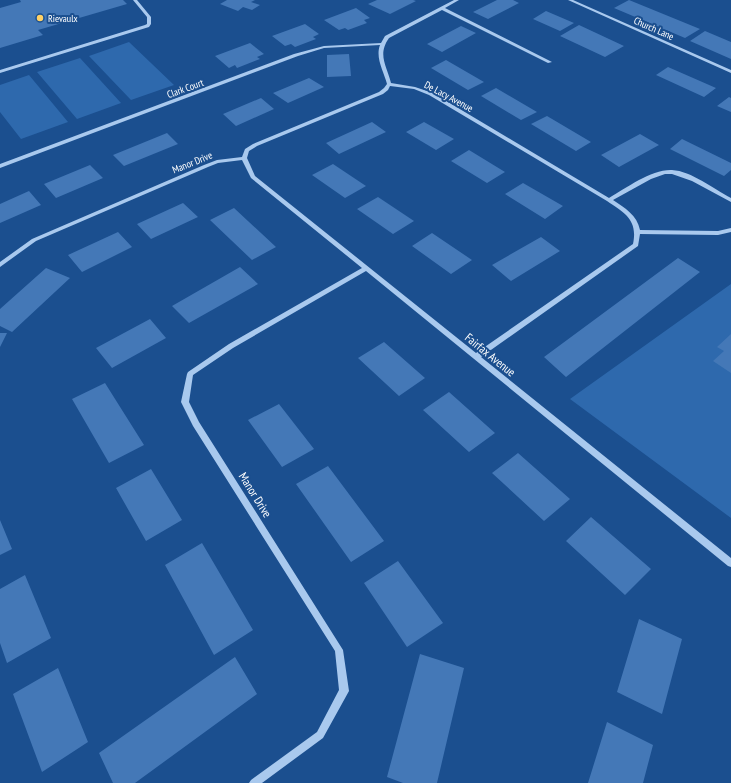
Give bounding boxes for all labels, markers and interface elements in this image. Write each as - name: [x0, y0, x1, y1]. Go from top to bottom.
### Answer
- place label: Rievaulx: [48, 12, 78, 25]
- marker: Rievaulx: [35, 13, 45, 23]
- street label: Church Lane: [632, 14, 676, 43]
- street label: Clark Court: [165, 76, 206, 101]
- street label: De Lacy Avenue: [422, 78, 475, 115]
- street label: Manor Drive: [170, 149, 214, 176]
- street label: Fairfax Avenue: [462, 330, 519, 380]
- street label: Manor Drive: [236, 469, 275, 520]

